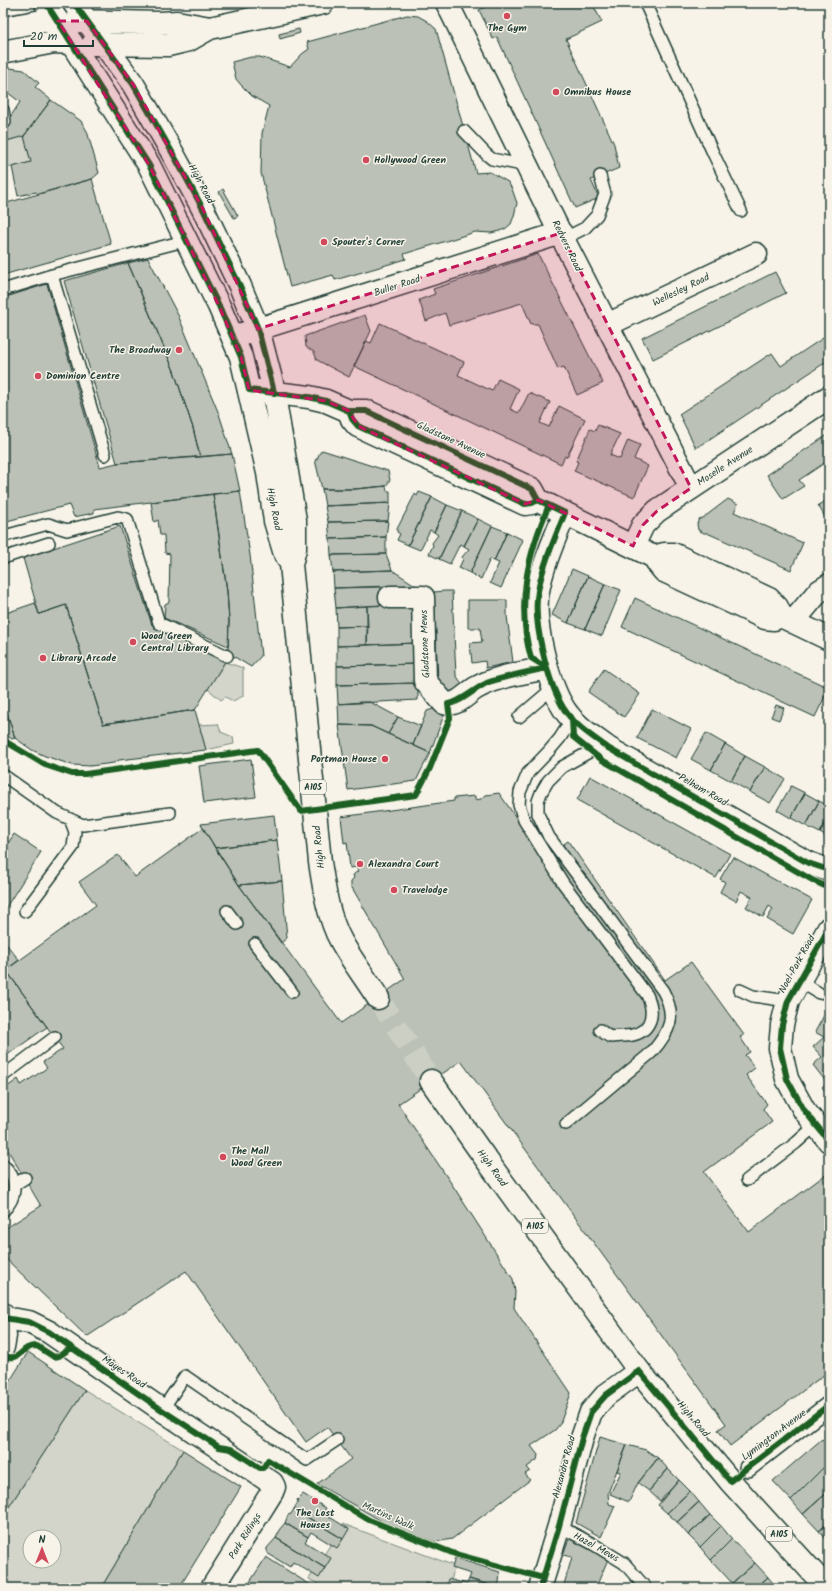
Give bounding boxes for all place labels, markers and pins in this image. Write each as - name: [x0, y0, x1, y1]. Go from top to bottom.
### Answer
- marker: The Gym: [502, 11, 512, 21]
- place label: The Gym: [487, 20, 527, 36]
- place label: Omnibus House: [564, 84, 631, 100]
- marker: Omnibus House: [551, 87, 561, 97]
- place label: Hollywood Green: [374, 152, 446, 168]
- marker: Hollywood Green: [361, 155, 371, 165]
- place label: Spouter's Corner: [332, 234, 405, 250]
- marker: Spouter's Corner: [319, 237, 329, 247]
- place label: The Broadway: [109, 342, 172, 358]
- marker: The Broadway: [174, 345, 184, 355]
- place label: Dominion Centre: [46, 368, 120, 384]
- marker: Dominion Centre: [33, 371, 43, 381]
- place label: Wood Green Central Library: [141, 628, 209, 656]
- marker: Wood Green Central Library: [128, 637, 138, 647]
- place label: Library Arcade: [51, 650, 116, 666]
- marker: Library Arcade: [38, 653, 48, 663]
- place label: Portman House: [311, 751, 377, 767]
- marker: Portman House: [380, 754, 390, 764]
- place label: Alexandra Court: [368, 856, 439, 872]
- marker: Alexandra Court: [355, 859, 365, 869]
- place label: Travelodge: [402, 882, 448, 898]
- marker: Travelodge: [389, 885, 399, 895]
- place label: The Mall Wood Green: [231, 1143, 283, 1171]
- marker: The Mall Wood Green: [218, 1152, 228, 1162]
- marker: The Lost Houses: [310, 1496, 320, 1506]
- place label: The Lost Houses: [296, 1505, 335, 1533]

